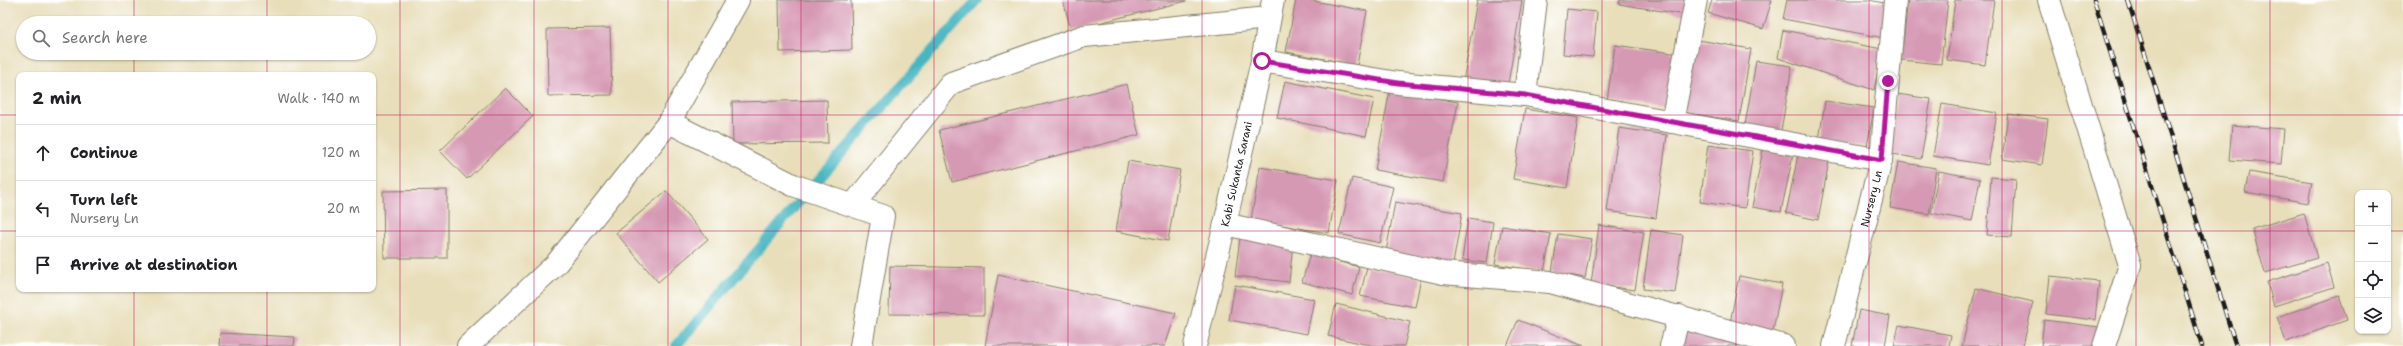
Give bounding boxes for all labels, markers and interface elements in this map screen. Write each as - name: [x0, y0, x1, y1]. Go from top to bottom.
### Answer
- search box: [16, 16, 376, 60]
- icon: search: [30, 27, 52, 49]
- text: Search here: [62, 28, 148, 48]
- route start: [1253, 52, 1271, 70]
- route end: [1879, 72, 1897, 90]
- text: 2 min: [32, 87, 82, 109]
- text: Walk · 140 m: [277, 90, 360, 107]
- street label: Kabi Sukanta Sarani: [1218, 120, 1256, 228]
- icon: ahead: [32, 142, 54, 164]
- text: Continue: [70, 143, 138, 163]
- text: 120 m: [322, 144, 360, 161]
- street label: Nursery Ln: [1857, 168, 1886, 229]
- text: Turn left: [70, 190, 138, 210]
- map controls: [2355, 190, 2391, 334]
- button: +: [2355, 190, 2391, 226]
- icon: left: [32, 198, 54, 220]
- text: 20 m: [327, 200, 360, 217]
- text: Nursery Ln: [70, 210, 139, 227]
- button: −: [2355, 226, 2391, 262]
- icon: arrive: [32, 254, 54, 276]
- text: Arrive at destination: [70, 255, 238, 275]
- button: locate: [2355, 262, 2391, 298]
- button: layers: [2355, 298, 2391, 334]

